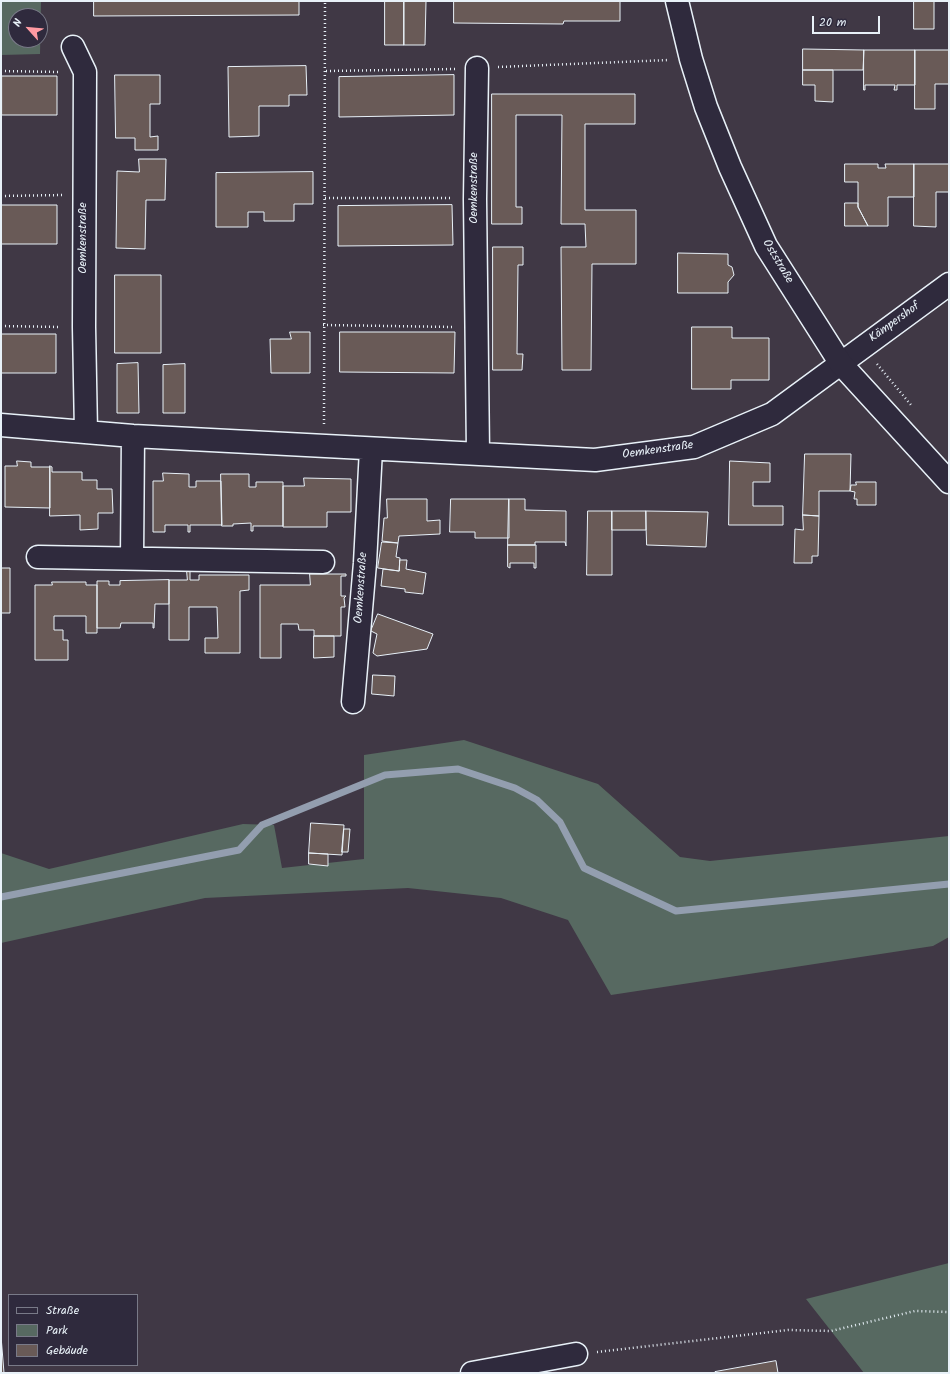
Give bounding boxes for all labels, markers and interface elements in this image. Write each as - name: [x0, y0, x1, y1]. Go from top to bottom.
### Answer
- north arrow: [8, 8, 48, 48]
- scale bar: [814, 8, 882, 34]
- text: 20 m: [819, 13, 846, 32]
- text: N: [9, 16, 28, 30]
- street label: Oemkenstraße: [468, 152, 482, 224]
- street label: Oemkenstraße: [77, 202, 91, 274]
- street label: Oststraße: [758, 237, 796, 287]
- street label: Kämpershof: [867, 300, 923, 346]
- street label: Oemkenstraße: [622, 439, 694, 463]
- street label: Oemkenstraße: [352, 552, 372, 624]
- legend: [8, 1294, 138, 1366]
- text: Straße: [46, 1301, 79, 1320]
- text: Park: [46, 1321, 68, 1340]
- text: Gebäude: [46, 1341, 88, 1360]

